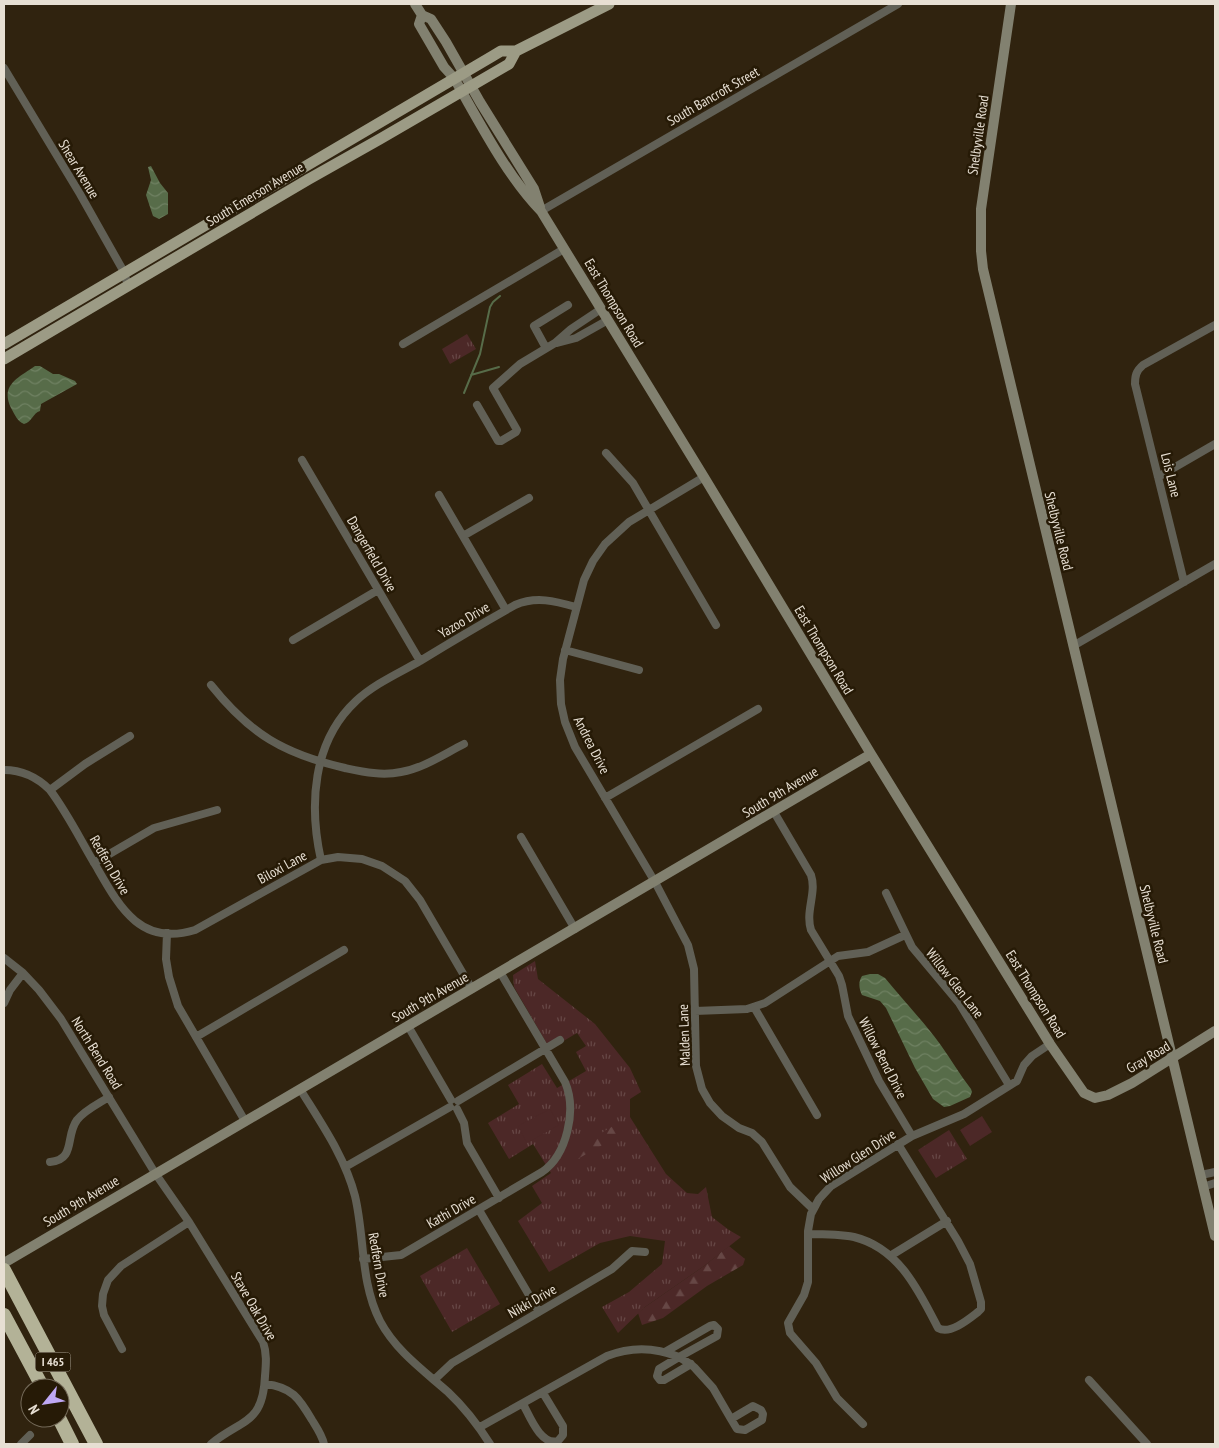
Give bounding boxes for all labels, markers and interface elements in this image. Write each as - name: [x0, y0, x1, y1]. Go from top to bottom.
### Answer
- street label: South Bancroft Street: [664, 62, 762, 130]
- street label: Shelbyville Road: [964, 94, 992, 176]
- street label: Shear Avenue: [54, 136, 104, 202]
- street label: South Emerson Avenue: [203, 158, 307, 230]
- street label: East Thompson Road: [580, 255, 648, 351]
- street label: Lois Lane: [1157, 451, 1185, 499]
- street label: Shelbyville Road: [1041, 490, 1077, 572]
- street label: Dangerfield Drive: [343, 513, 401, 595]
- street label: Yazoo Drive: [435, 598, 493, 642]
- street label: East Thompson Road: [790, 602, 858, 698]
- street label: Andrea Drive: [570, 713, 614, 777]
- street label: South 9th Avenue: [739, 762, 821, 822]
- street label: Redfern Drive: [86, 832, 134, 898]
- street label: Biloxi Lane: [254, 846, 310, 888]
- street label: Shelbyville Road: [1136, 883, 1172, 965]
- street label: Willow Glen Lane: [922, 944, 988, 1022]
- street label: East Thompson Road: [1002, 947, 1070, 1041]
- street label: South 9th Avenue: [389, 968, 472, 1026]
- street label: Malden Lane: [674, 1004, 694, 1066]
- street label: North Bend Road: [68, 1013, 126, 1093]
- street label: Willow Bend Drive: [855, 1014, 911, 1102]
- street label: Gray Road: [1123, 1037, 1173, 1077]
- street label: Willow Glen Drive: [817, 1125, 899, 1187]
- street label: South 9th Avenue: [40, 1171, 122, 1231]
- street label: Kathi Drive: [423, 1190, 479, 1232]
- street label: Redfern Drive: [364, 1231, 394, 1299]
- street label: Stave Oak Drive: [227, 1268, 281, 1344]
- street label: Nikki Drive: [505, 1280, 560, 1322]
- road number: I 465: [36, 1352, 70, 1371]
- north arrow: [20, 1378, 70, 1428]
- text: N: [24, 1402, 43, 1417]

